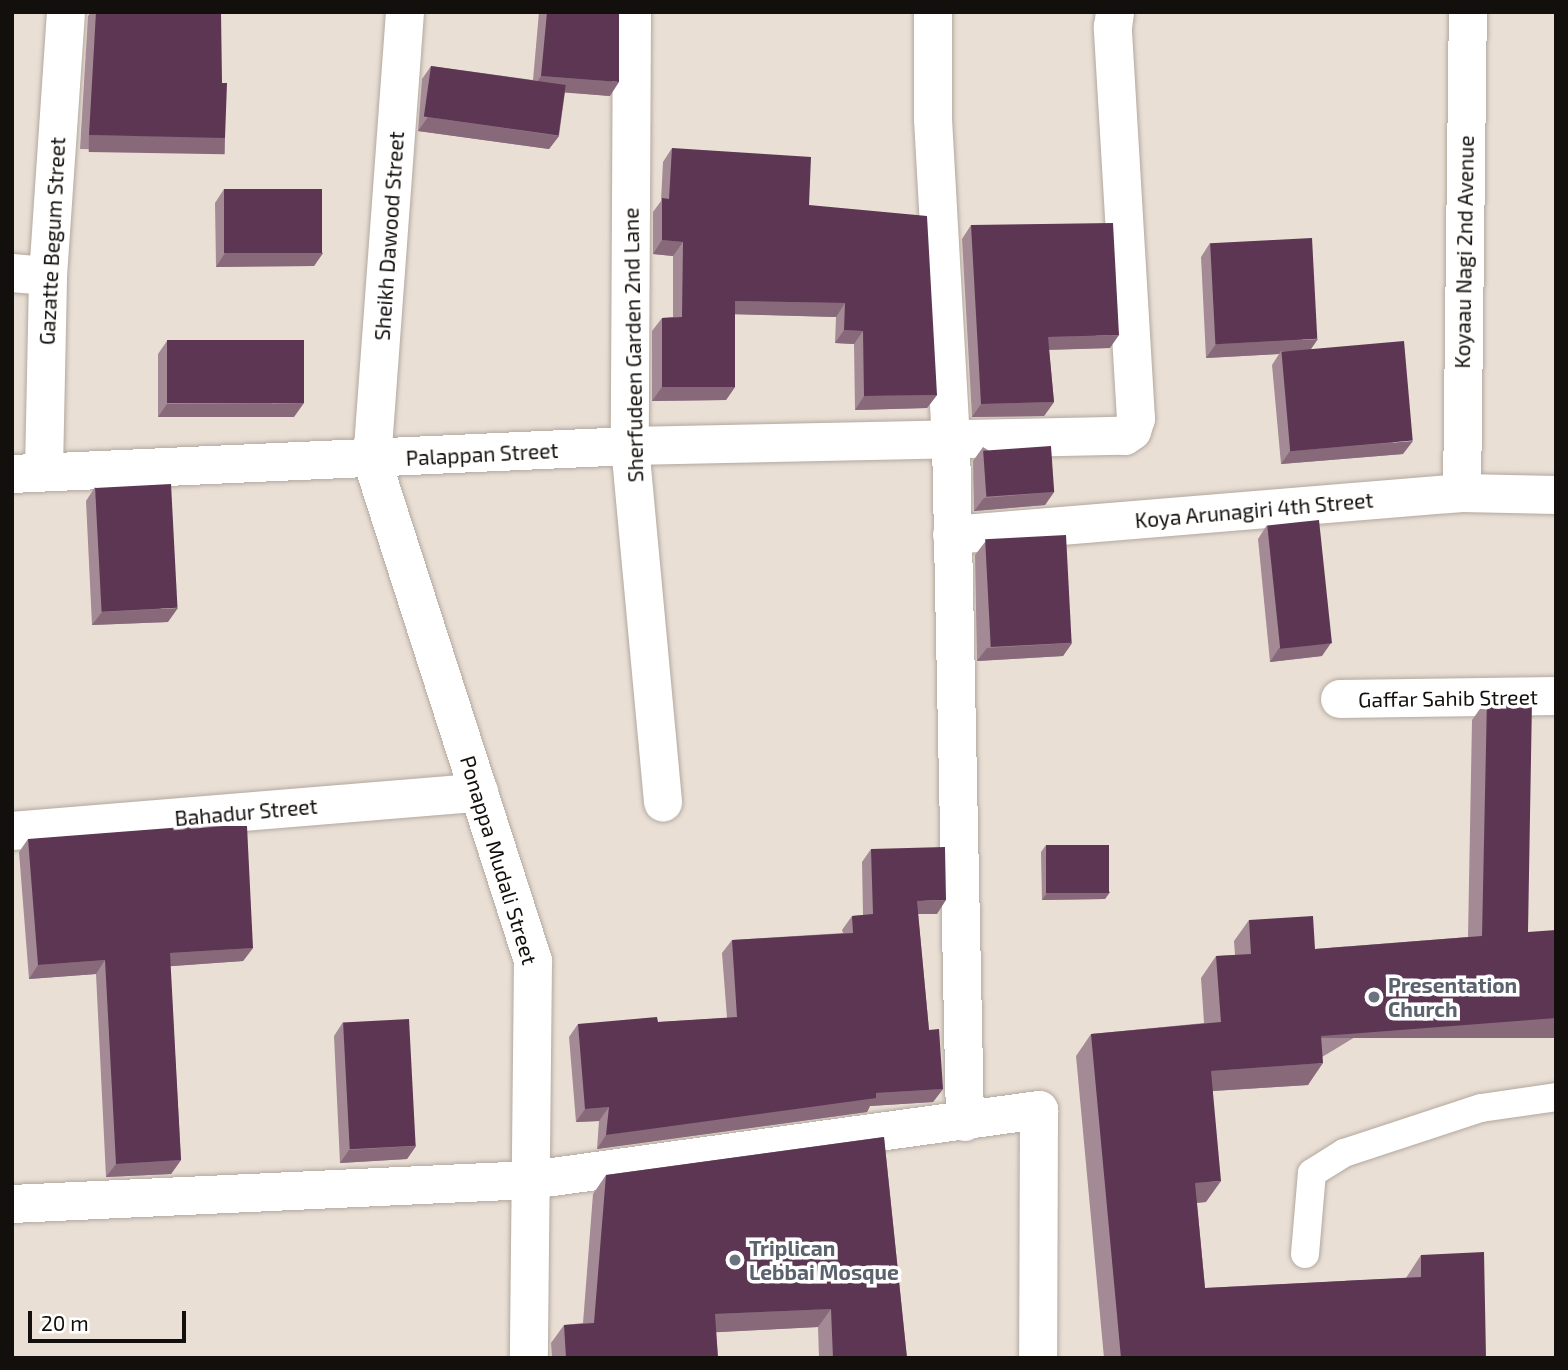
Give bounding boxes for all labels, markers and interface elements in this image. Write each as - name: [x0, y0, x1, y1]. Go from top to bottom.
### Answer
- street label: Sheikh Dawood Street: [369, 131, 409, 341]
- street label: Koyaau Nagi 2nd Avenue: [1449, 135, 1479, 369]
- street label: Gazatte Begum Street: [34, 136, 70, 346]
- street label: Sherfudeen Garden 2nd Lane: [618, 207, 648, 483]
- street label: Palappan Street: [405, 437, 559, 471]
- street label: Koya Arunagiri 4th Street: [1133, 487, 1375, 533]
- street label: Gaffar Sahib Street: [1358, 684, 1538, 712]
- street label: Ponappa Mudali Street: [455, 753, 543, 967]
- street label: Bahadur Street: [173, 793, 319, 831]
- place label: Presentation Church: [1388, 972, 1517, 1022]
- marker: Presentation Church: [1366, 989, 1382, 1005]
- place label: Triplican Lebbai Mosque: [749, 1235, 899, 1285]
- marker: Triplican Lebbai Mosque: [727, 1252, 743, 1268]
- scale bar: [32, 1296, 189, 1340]
- text: 20 m: [41, 1310, 89, 1335]

